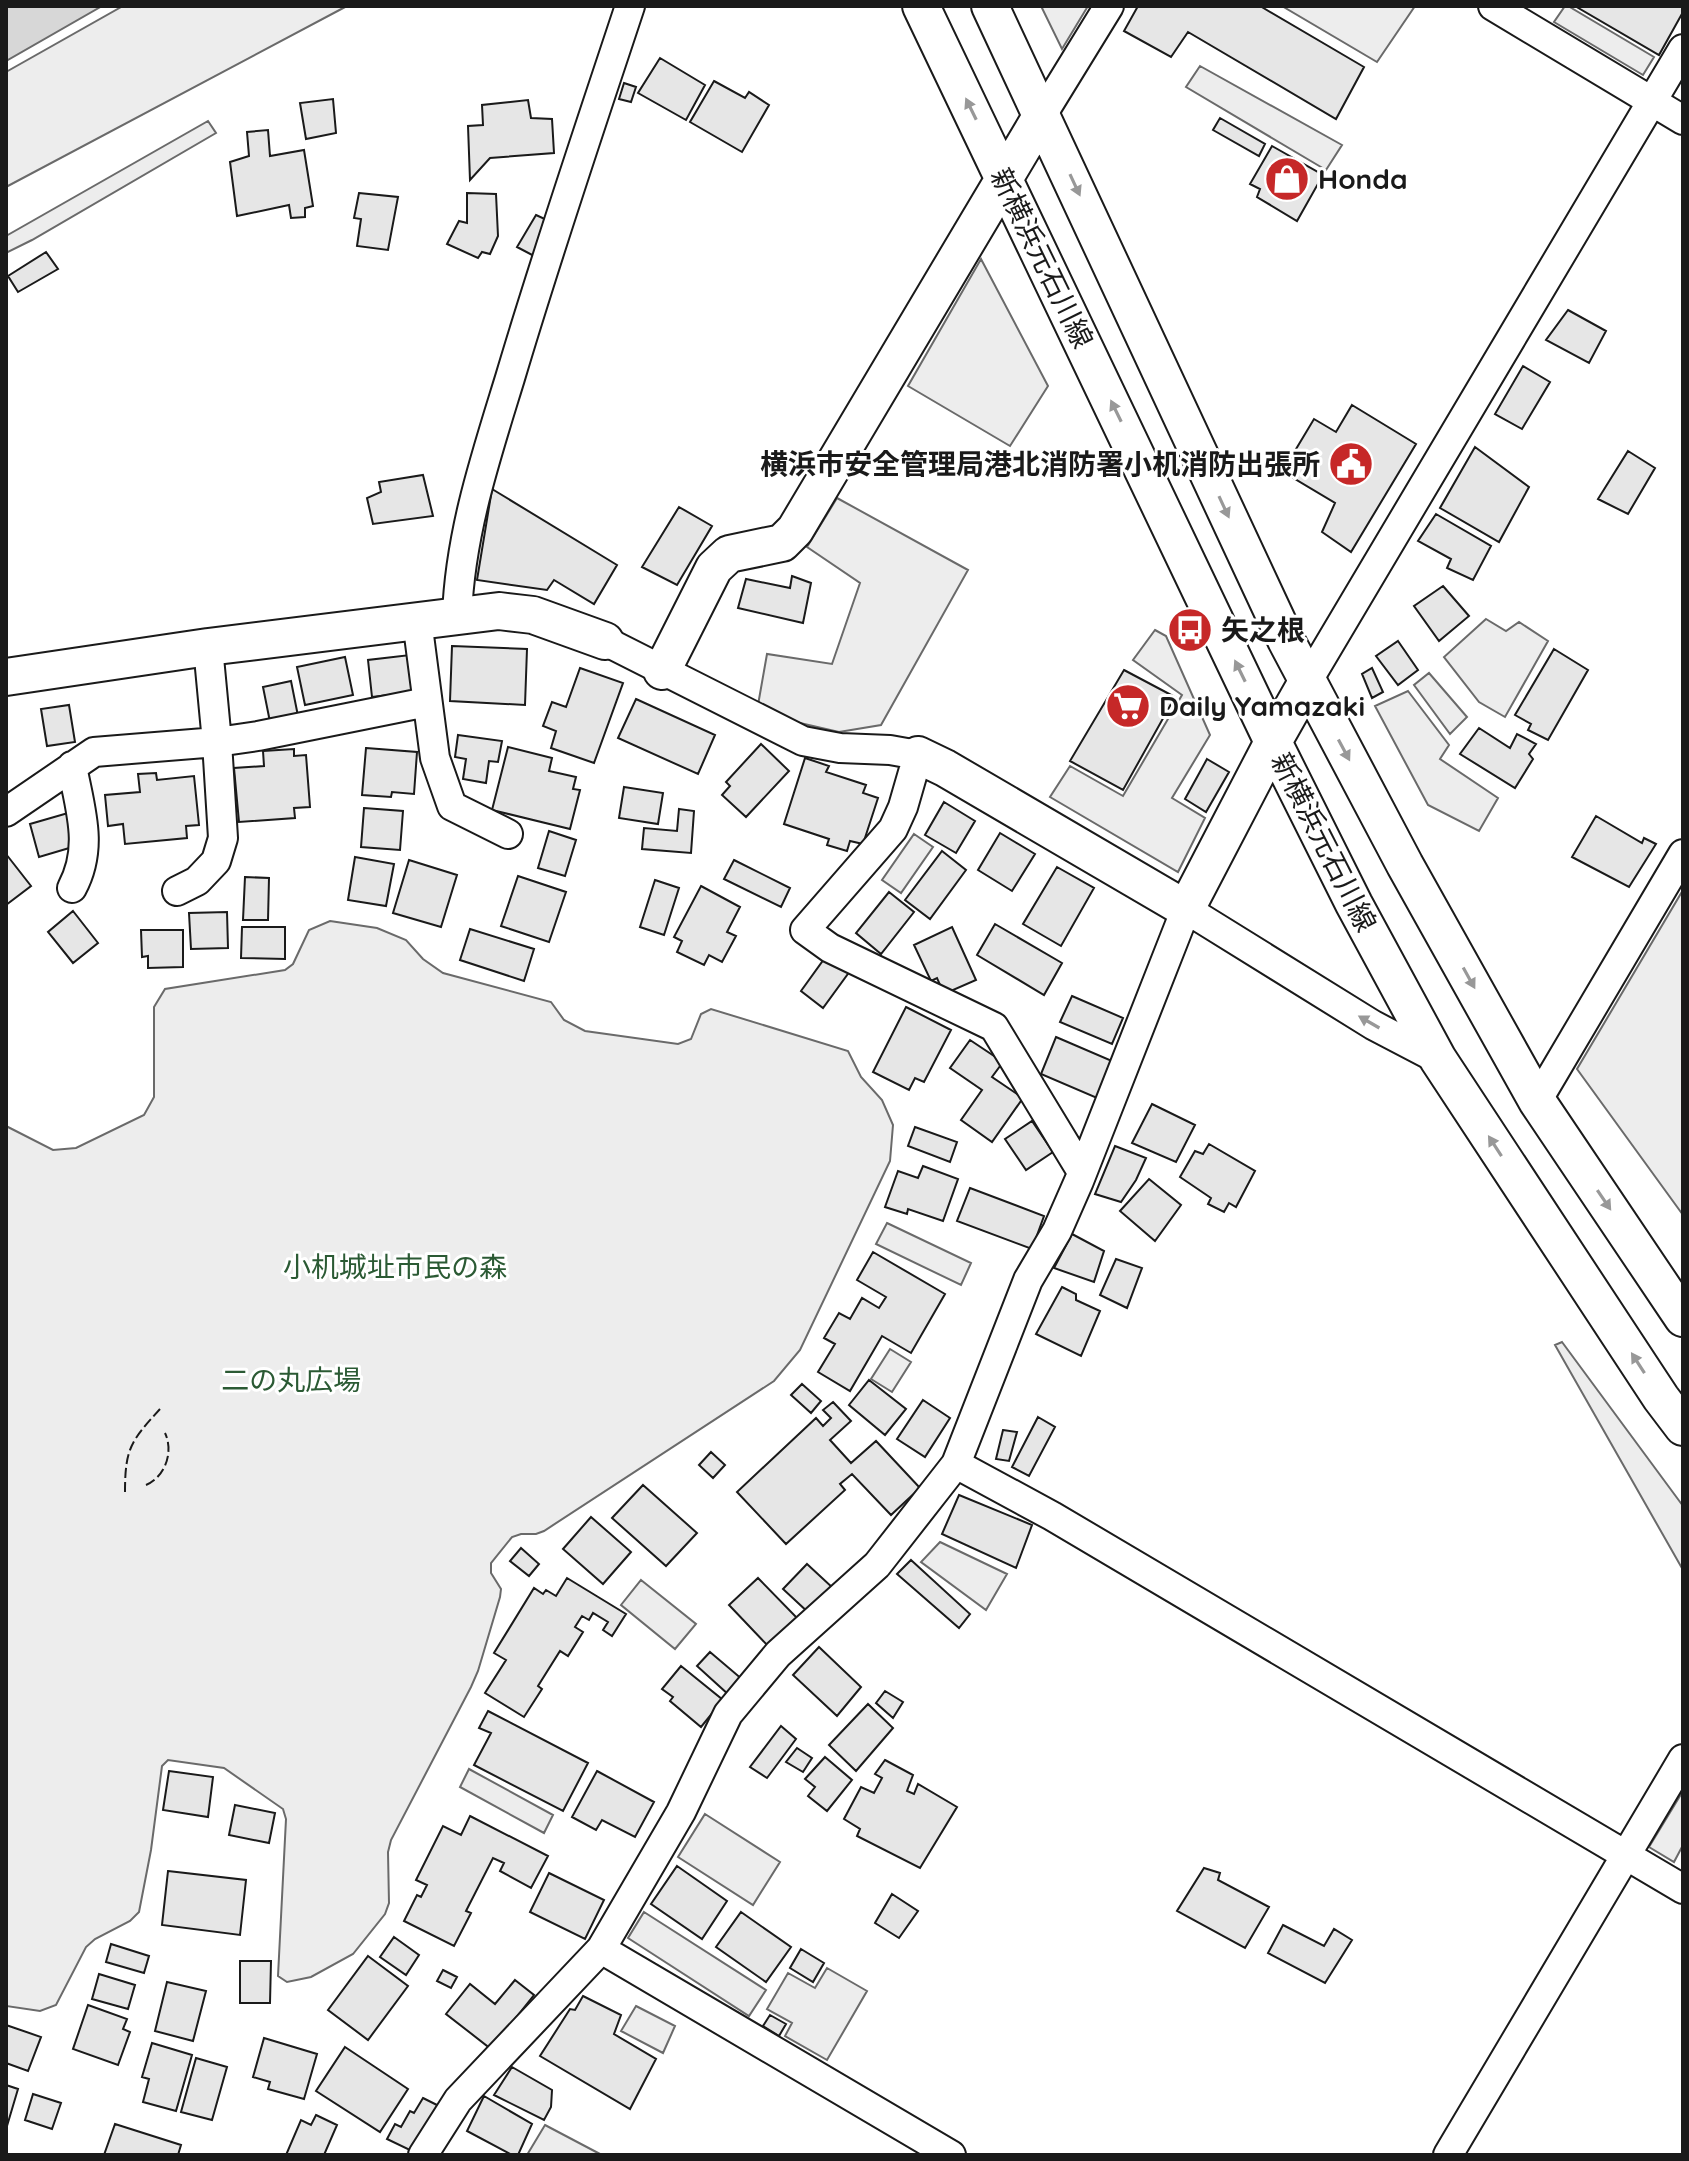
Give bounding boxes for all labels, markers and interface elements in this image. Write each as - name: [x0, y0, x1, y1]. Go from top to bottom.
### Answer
- one-way arrow: [964, 98, 978, 121]
- shop icon: Honda: [1263, 155, 1311, 203]
- place label: Honda: [1318, 161, 1407, 196]
- street label: 新横浜元石川線: [984, 162, 1101, 354]
- one-way arrow: [1068, 174, 1082, 197]
- one-way arrow: [1109, 400, 1123, 423]
- public building icon: 横浜市安全管理局港北消防署小机消防出張所: [1327, 440, 1375, 488]
- place label: 横浜市安全管理局港北消防署小机消防出張所: [760, 446, 1320, 481]
- one-way arrow: [1217, 495, 1231, 519]
- bus stop icon: 矢之根: [1166, 606, 1214, 654]
- place label: 矢之根: [1221, 612, 1305, 647]
- one-way arrow: [1233, 660, 1247, 683]
- supermarket icon: Daily Yamazaki: [1104, 682, 1152, 730]
- place label: Daily Yamazaki: [1159, 688, 1365, 723]
- one-way arrow: [1337, 739, 1351, 762]
- street label: 新横浜元石川線: [1264, 747, 1385, 937]
- one-way arrow: [1462, 967, 1476, 990]
- one-way arrow: [1358, 1016, 1380, 1030]
- one-way arrow: [1488, 1135, 1503, 1156]
- one-way arrow: [1596, 1190, 1611, 1211]
- park label: 小机城址市民の森: [283, 1249, 507, 1284]
- one-way arrow: [1632, 1352, 1646, 1374]
- park label: 二の丸広場: [221, 1362, 361, 1397]

